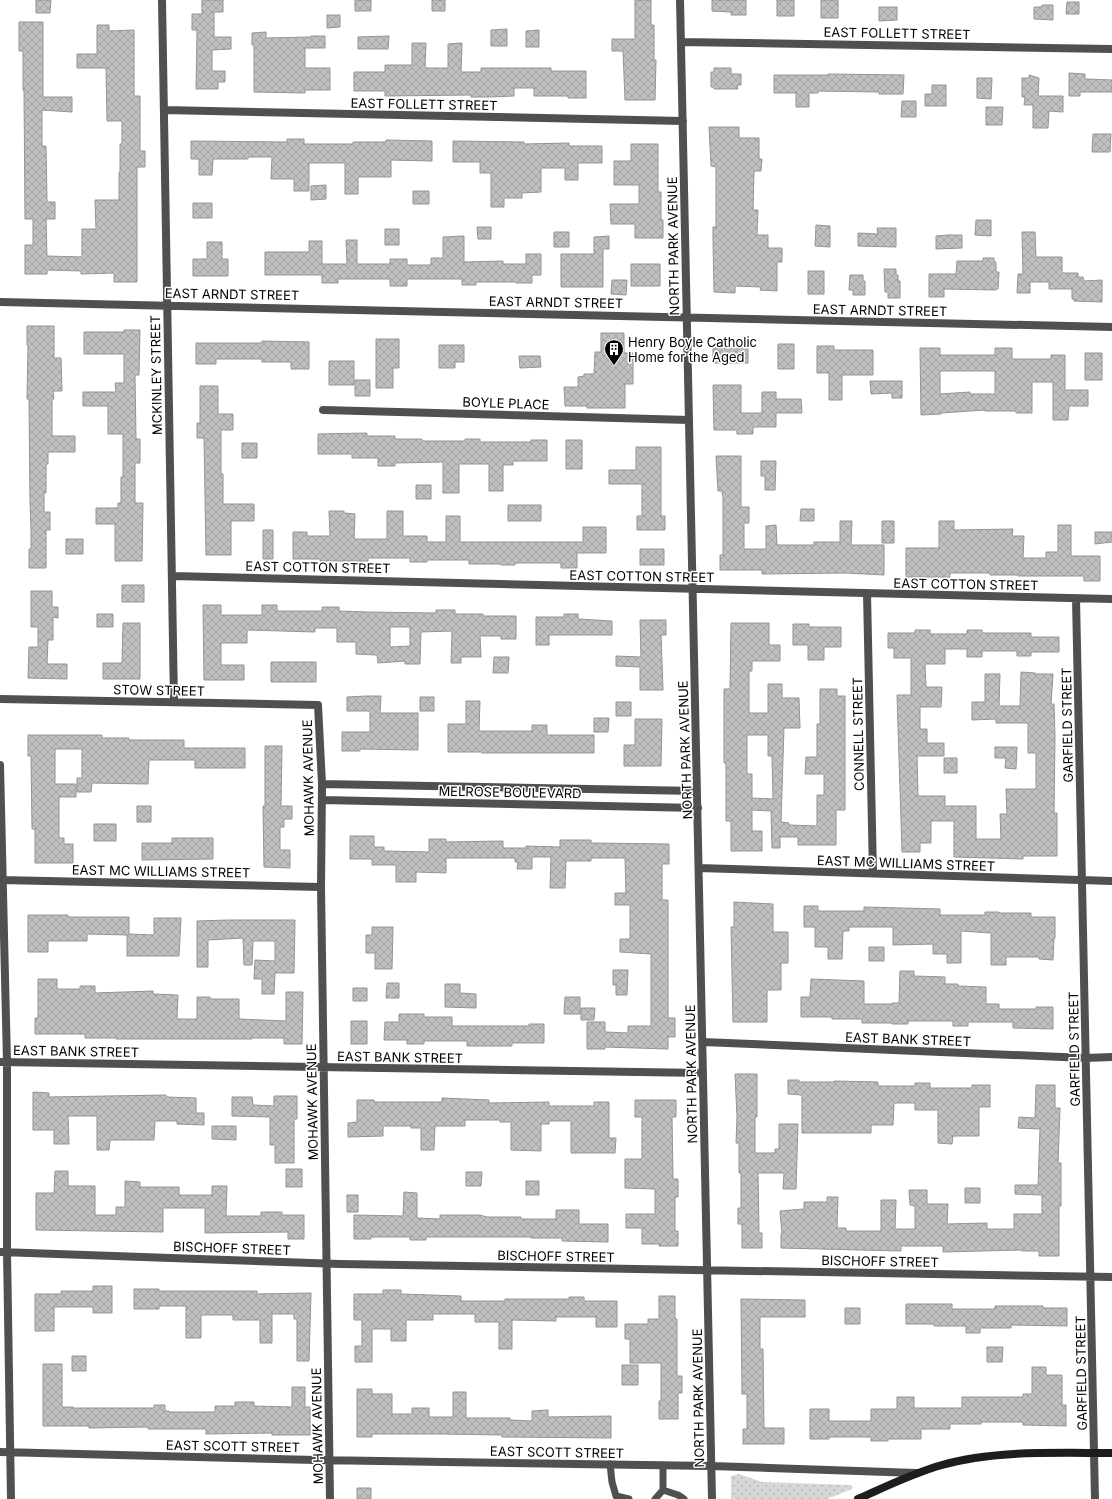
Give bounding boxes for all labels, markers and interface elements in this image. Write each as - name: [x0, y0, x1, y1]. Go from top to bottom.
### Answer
- street label: EAST FOLLETT STREET: [823, 24, 971, 42]
- street label: EAST FOLLETT STREET: [350, 95, 498, 113]
- street label: NORTH PARK AVENUE: [664, 176, 682, 316]
- street label: EAST ARNDT STREET: [165, 285, 299, 303]
- street label: EAST ARNDT STREET: [489, 293, 623, 311]
- street label: EAST ARNDT STREET: [813, 301, 947, 319]
- street label: MCKINLEY STREET: [147, 315, 165, 435]
- place label: Henry Boyle Catholic Home for the Aged: [628, 334, 757, 365]
- building icon: Henry Boyle Catholic Home for the Aged: [603, 338, 625, 366]
- street label: BOYLE PLACE: [462, 393, 550, 413]
- street label: EAST COTTON STREET: [245, 558, 391, 576]
- street label: EAST COTTON STREET: [569, 567, 715, 585]
- street label: EAST COTTON STREET: [893, 575, 1039, 593]
- street label: GARFIELD STREET: [1058, 667, 1076, 783]
- street label: CONNELL STREET: [849, 677, 867, 791]
- street label: NORTH PARK AVENUE: [675, 680, 695, 820]
- street label: STOW STREET: [113, 681, 205, 699]
- street label: MOHAWK AVENUE: [299, 719, 317, 837]
- street label: MELROSE BOULEVARD: [438, 783, 582, 801]
- street label: EAST MC WILLIAMS STREET: [817, 852, 995, 874]
- street label: EAST MC WILLIAMS STREET: [72, 861, 250, 881]
- street label: GARFIELD STREET: [1065, 991, 1083, 1107]
- street label: NORTH PARK AVENUE: [682, 1004, 700, 1144]
- street label: EAST BANK STREET: [845, 1029, 971, 1049]
- street label: EAST BANK STREET: [13, 1042, 139, 1060]
- street label: MOHAWK AVENUE: [303, 1043, 321, 1161]
- street label: EAST BANK STREET: [337, 1048, 463, 1066]
- street label: BISCHOFF STREET: [173, 1238, 291, 1258]
- street label: BISCHOFF STREET: [497, 1247, 615, 1265]
- street label: BISCHOFF STREET: [821, 1252, 939, 1270]
- street label: GARFIELD STREET: [1072, 1315, 1090, 1431]
- street label: NORTH PARK AVENUE: [689, 1328, 707, 1468]
- street label: MOHAWK AVENUE: [308, 1367, 326, 1485]
- street label: EAST SCOTT STREET: [166, 1437, 300, 1455]
- street label: EAST SCOTT STREET: [490, 1443, 624, 1461]

